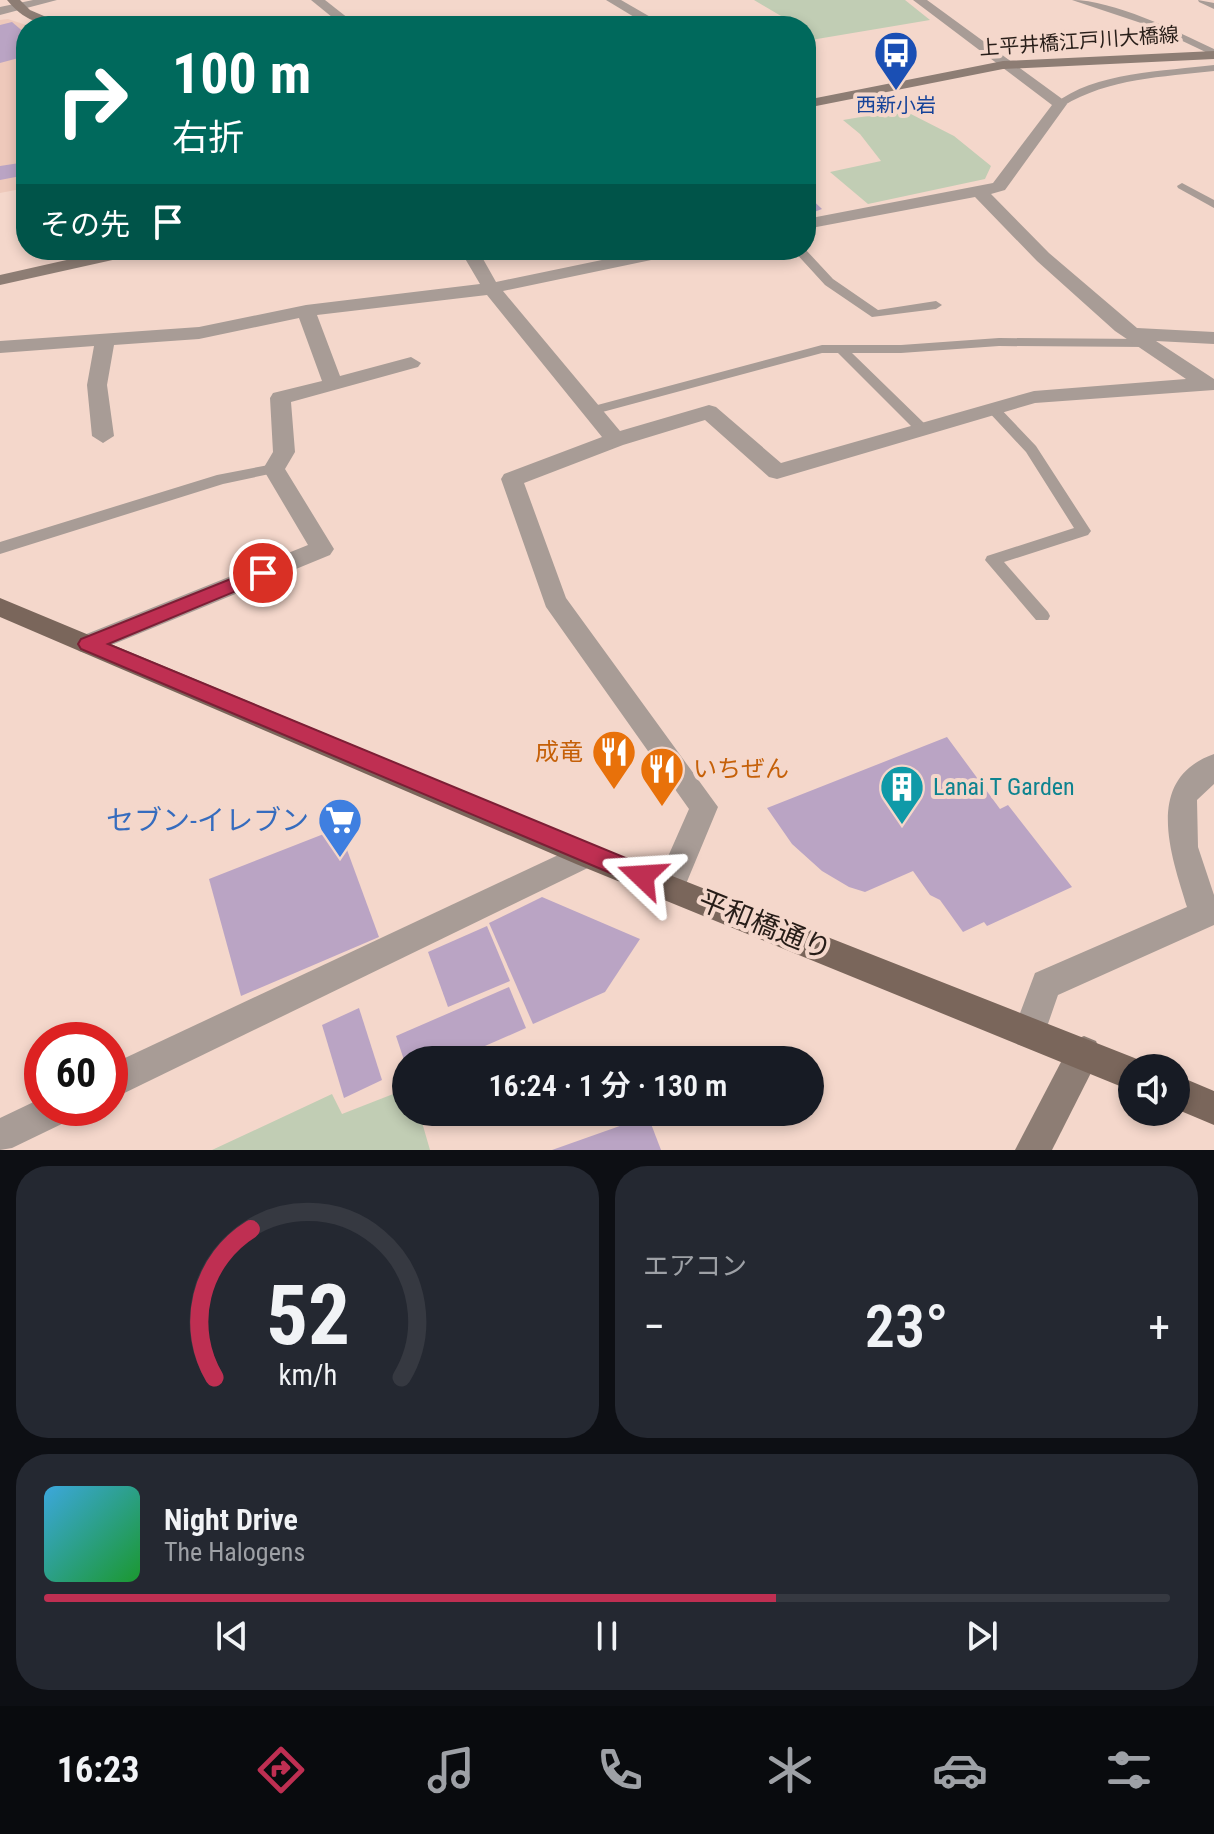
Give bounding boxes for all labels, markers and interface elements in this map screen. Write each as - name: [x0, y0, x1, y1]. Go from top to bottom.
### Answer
- street label: 上平井橋江戸川大橋線: [978, 22, 1180, 60]
- bus stop icon: 西新小岩: [872, 29, 920, 92]
- text: 100 m: [172, 41, 311, 107]
- icon: right: [40, 48, 144, 152]
- place label: 西新小岩: [856, 93, 936, 117]
- text: 右折: [172, 117, 244, 159]
- icon: arrive: [146, 200, 190, 244]
- text: その先: [40, 207, 130, 242]
- pin: [229, 539, 297, 607]
- icon: arrive: [241, 551, 285, 595]
- restaurant icon: 成竜: [590, 728, 638, 791]
- place label: 成竜: [535, 738, 583, 766]
- restaurant icon: いちぜん: [638, 745, 686, 808]
- place label: いちぜん: [693, 755, 789, 783]
- building icon: Lanai T Garden: [878, 763, 926, 826]
- place label: Lanai T Garden: [933, 773, 1075, 801]
- supermarket icon: セブン-イレブン: [316, 796, 364, 859]
- place label: セブン-イレブン: [106, 804, 309, 837]
- position arrow: [600, 834, 684, 918]
- street label: 平和橋通り: [694, 883, 836, 967]
- speed limit sign: 60: [24, 1022, 128, 1126]
- map controls: [1118, 1054, 1190, 1126]
- button: sound: [1118, 1054, 1190, 1126]
- text: 16:24 · 1 分 · 130 m: [489, 1068, 727, 1103]
- text: エアコン: [643, 1251, 747, 1281]
- text: 52: [265, 1267, 350, 1364]
- text: 23°: [865, 1291, 948, 1362]
- text: −: [643, 1301, 665, 1353]
- text: +: [1148, 1301, 1170, 1353]
- text: km/h: [278, 1358, 337, 1392]
- text: Night Drive: [164, 1502, 298, 1537]
- text: The Halogens: [164, 1537, 305, 1567]
- icon: previous: [210, 1614, 254, 1658]
- icon: pause: [585, 1614, 629, 1658]
- icon: next: [960, 1614, 1004, 1658]
- icon: directions: [253, 1742, 309, 1798]
- icon: music: [423, 1742, 479, 1798]
- icon: phone: [592, 1742, 648, 1798]
- icon: climate: [762, 1742, 818, 1798]
- icon: car: [932, 1742, 988, 1798]
- icon: filters: [1101, 1742, 1157, 1798]
- text: 16:23: [57, 1749, 139, 1791]

